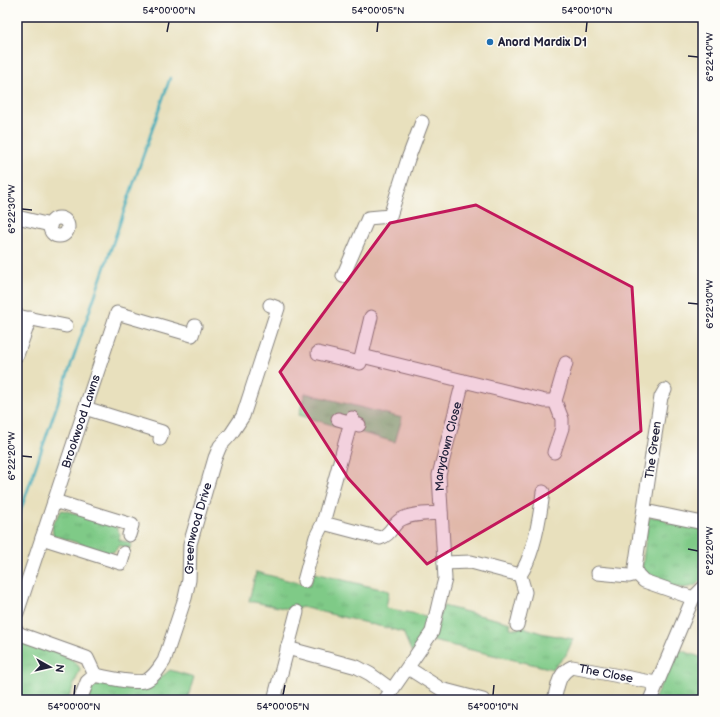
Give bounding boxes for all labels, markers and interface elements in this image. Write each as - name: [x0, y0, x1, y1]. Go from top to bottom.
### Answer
- text: 54°00'00"N: [142, 5, 196, 17]
- text: 54°00'05"N: [352, 5, 404, 17]
- text: 54°00'10"N: [561, 5, 613, 17]
- text: 6°22'40"W: [704, 32, 716, 82]
- place label: Anord Mardix D1: [497, 35, 587, 50]
- marker: Anord Mardix D1: [485, 37, 495, 47]
- text: 6°22'30"W: [6, 184, 18, 234]
- text: 6°22'30"W: [704, 279, 716, 329]
- street label: Brookwood Lawns: [59, 373, 104, 470]
- street label: Manydown Close: [432, 400, 465, 492]
- street label: The Green: [642, 420, 665, 480]
- text: 6°22'20"W: [6, 431, 18, 481]
- street label: Greenwood Drive: [182, 481, 215, 575]
- text: 6°22'20"W: [704, 526, 716, 576]
- north arrow: [30, 647, 70, 687]
- street label: The Close: [578, 661, 634, 687]
- text: N: [52, 663, 66, 673]
- text: 54°00'00"N: [47, 701, 101, 713]
- text: 54°00'05"N: [257, 701, 309, 713]
- text: 54°00'10"N: [467, 701, 519, 713]

